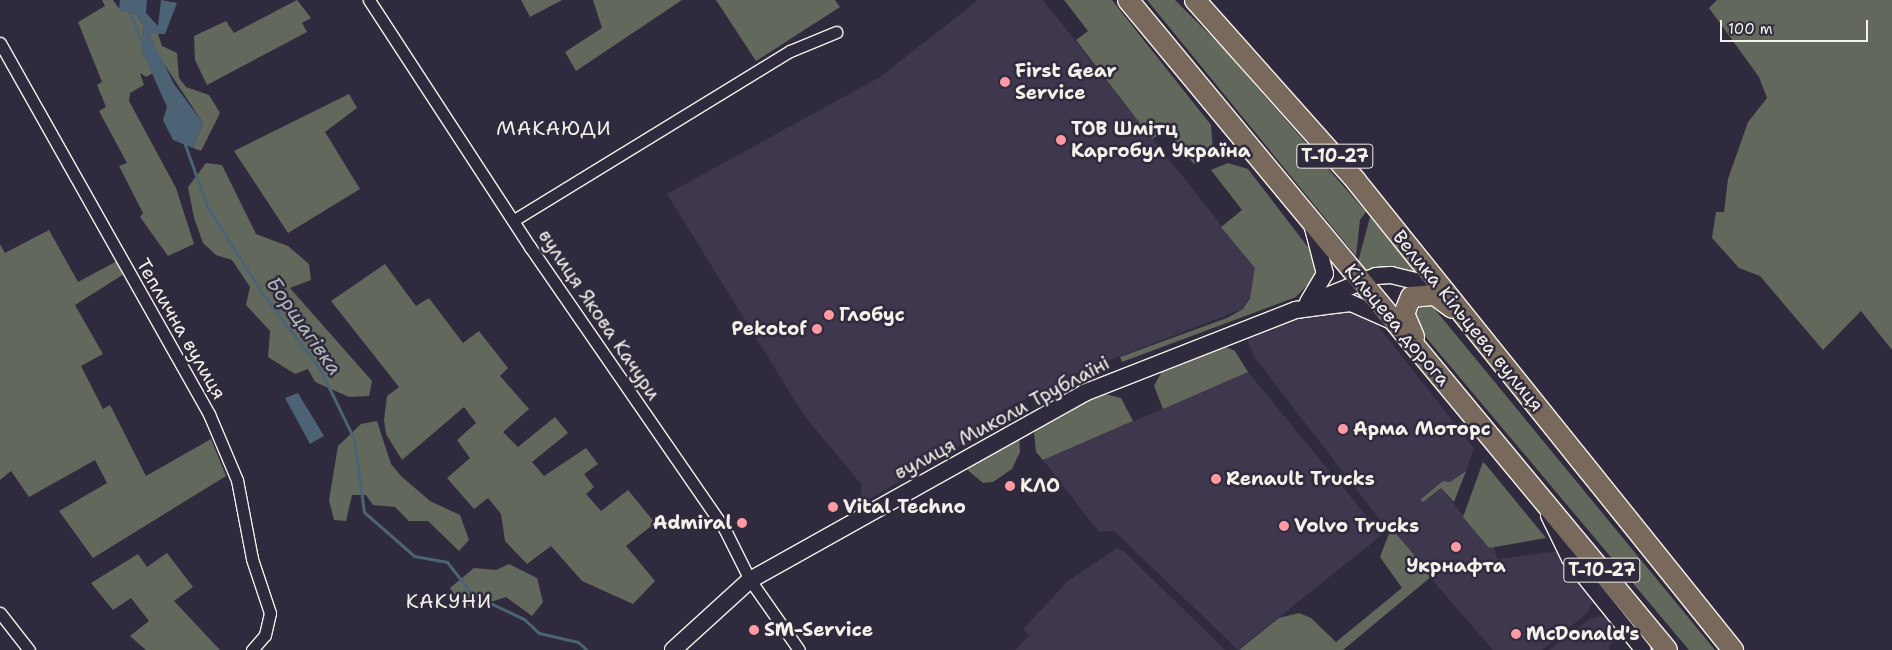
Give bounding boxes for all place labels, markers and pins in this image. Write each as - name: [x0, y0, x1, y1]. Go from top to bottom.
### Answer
- place label: First Gear Service: [1015, 60, 1117, 104]
- marker: First Gear Service: [999, 76, 1011, 88]
- place label: ТОВ Шмітц Каргобул Україна: [1071, 118, 1251, 162]
- marker: ТОВ Шмітц Каргобул Україна: [1055, 134, 1067, 146]
- place label: Глобус: [839, 304, 905, 326]
- marker: Глобус: [823, 309, 835, 321]
- place label: Pekotof: [732, 318, 807, 340]
- marker: Pekotof: [811, 323, 823, 335]
- place label: Арма Моторс: [1353, 418, 1491, 440]
- marker: Арма Моторс: [1337, 423, 1349, 435]
- place label: Renault Trucks: [1226, 468, 1375, 490]
- marker: Renault Trucks: [1210, 473, 1222, 485]
- place label: КЛО: [1020, 475, 1060, 497]
- marker: КЛО: [1004, 480, 1016, 492]
- place label: Vital Techno: [843, 496, 966, 518]
- marker: Vital Techno: [827, 501, 839, 513]
- place label: Admiral: [653, 512, 732, 534]
- place label: Volvo Trucks: [1294, 515, 1419, 537]
- marker: Admiral: [736, 517, 748, 529]
- marker: Volvo Trucks: [1278, 520, 1290, 532]
- marker: Укрнафта: [1450, 541, 1462, 553]
- place label: Укрнафта: [1406, 555, 1506, 577]
- place label: SM-Service: [764, 619, 873, 641]
- place label: McDonald's: [1526, 623, 1639, 645]
- marker: SM-Service: [748, 624, 760, 636]
- marker: McDonald's: [1510, 628, 1522, 640]

